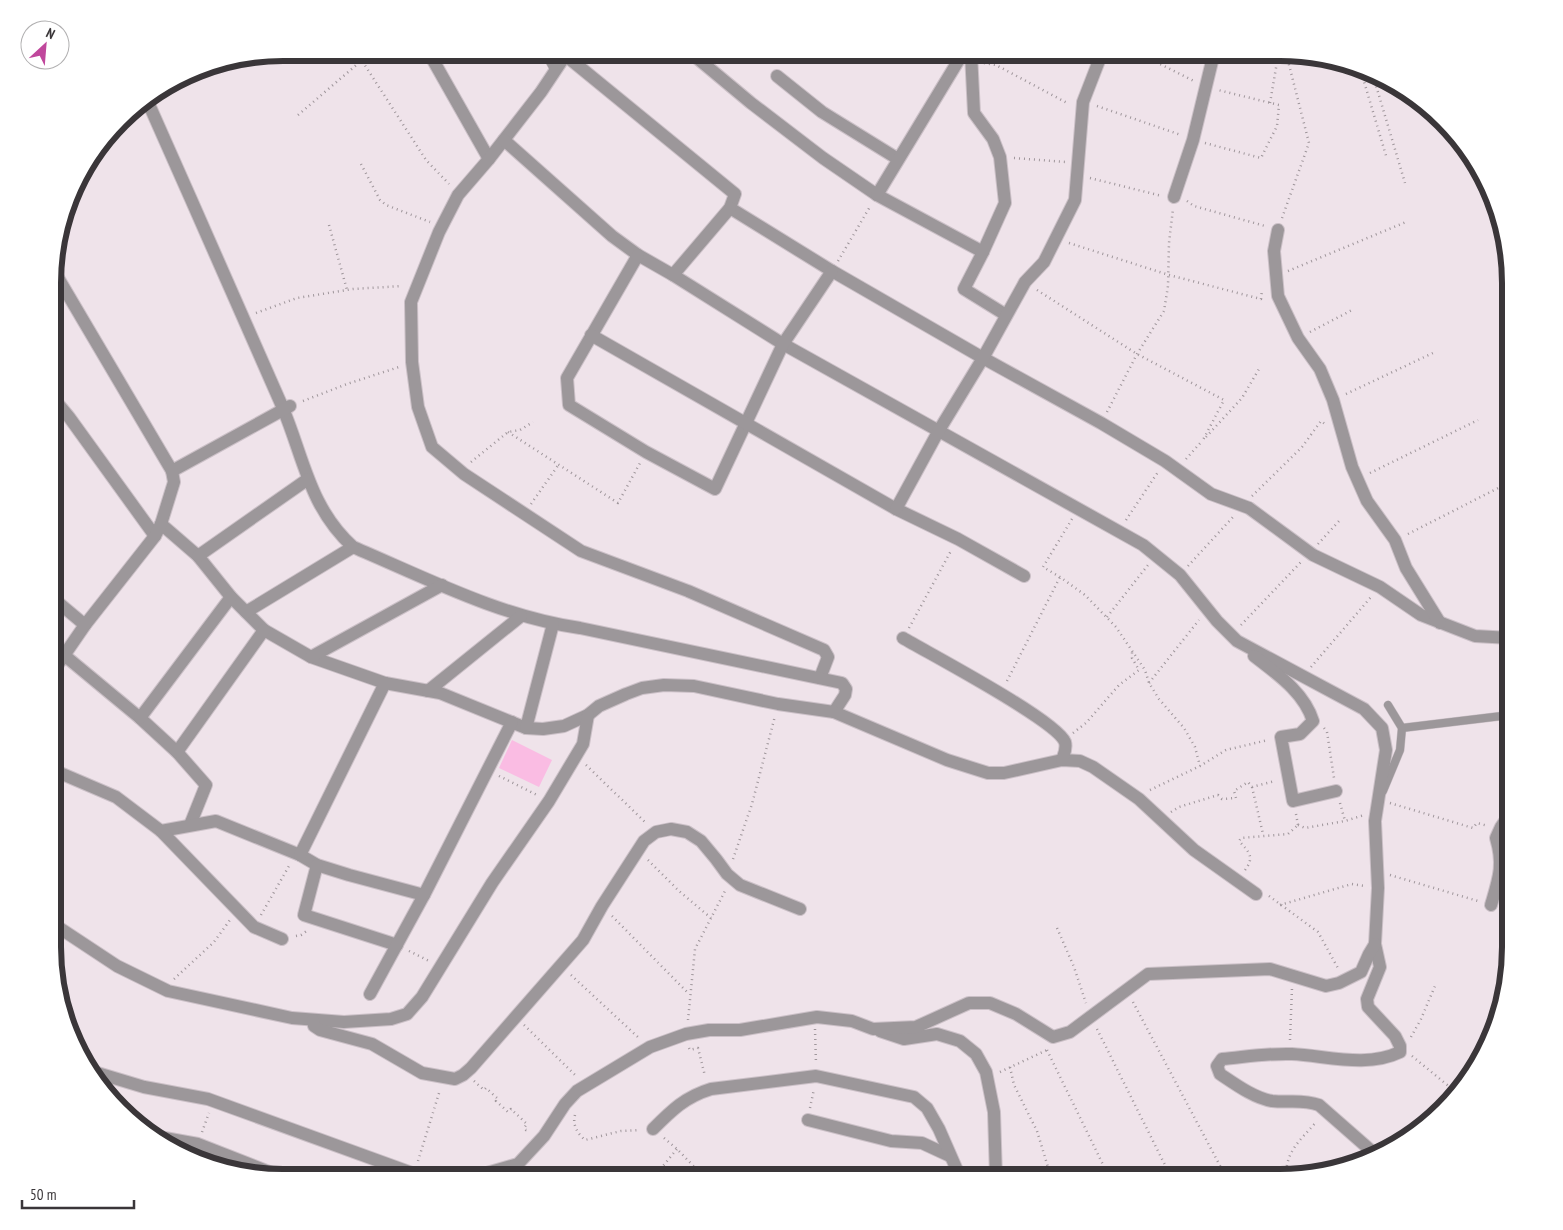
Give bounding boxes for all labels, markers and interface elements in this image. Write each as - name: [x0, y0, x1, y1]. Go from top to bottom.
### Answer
- north arrow: [20, 20, 70, 70]
- text: N: [43, 24, 58, 43]
- scale bar: [22, 1178, 135, 1210]
- text: 50 m: [30, 1185, 56, 1204]

